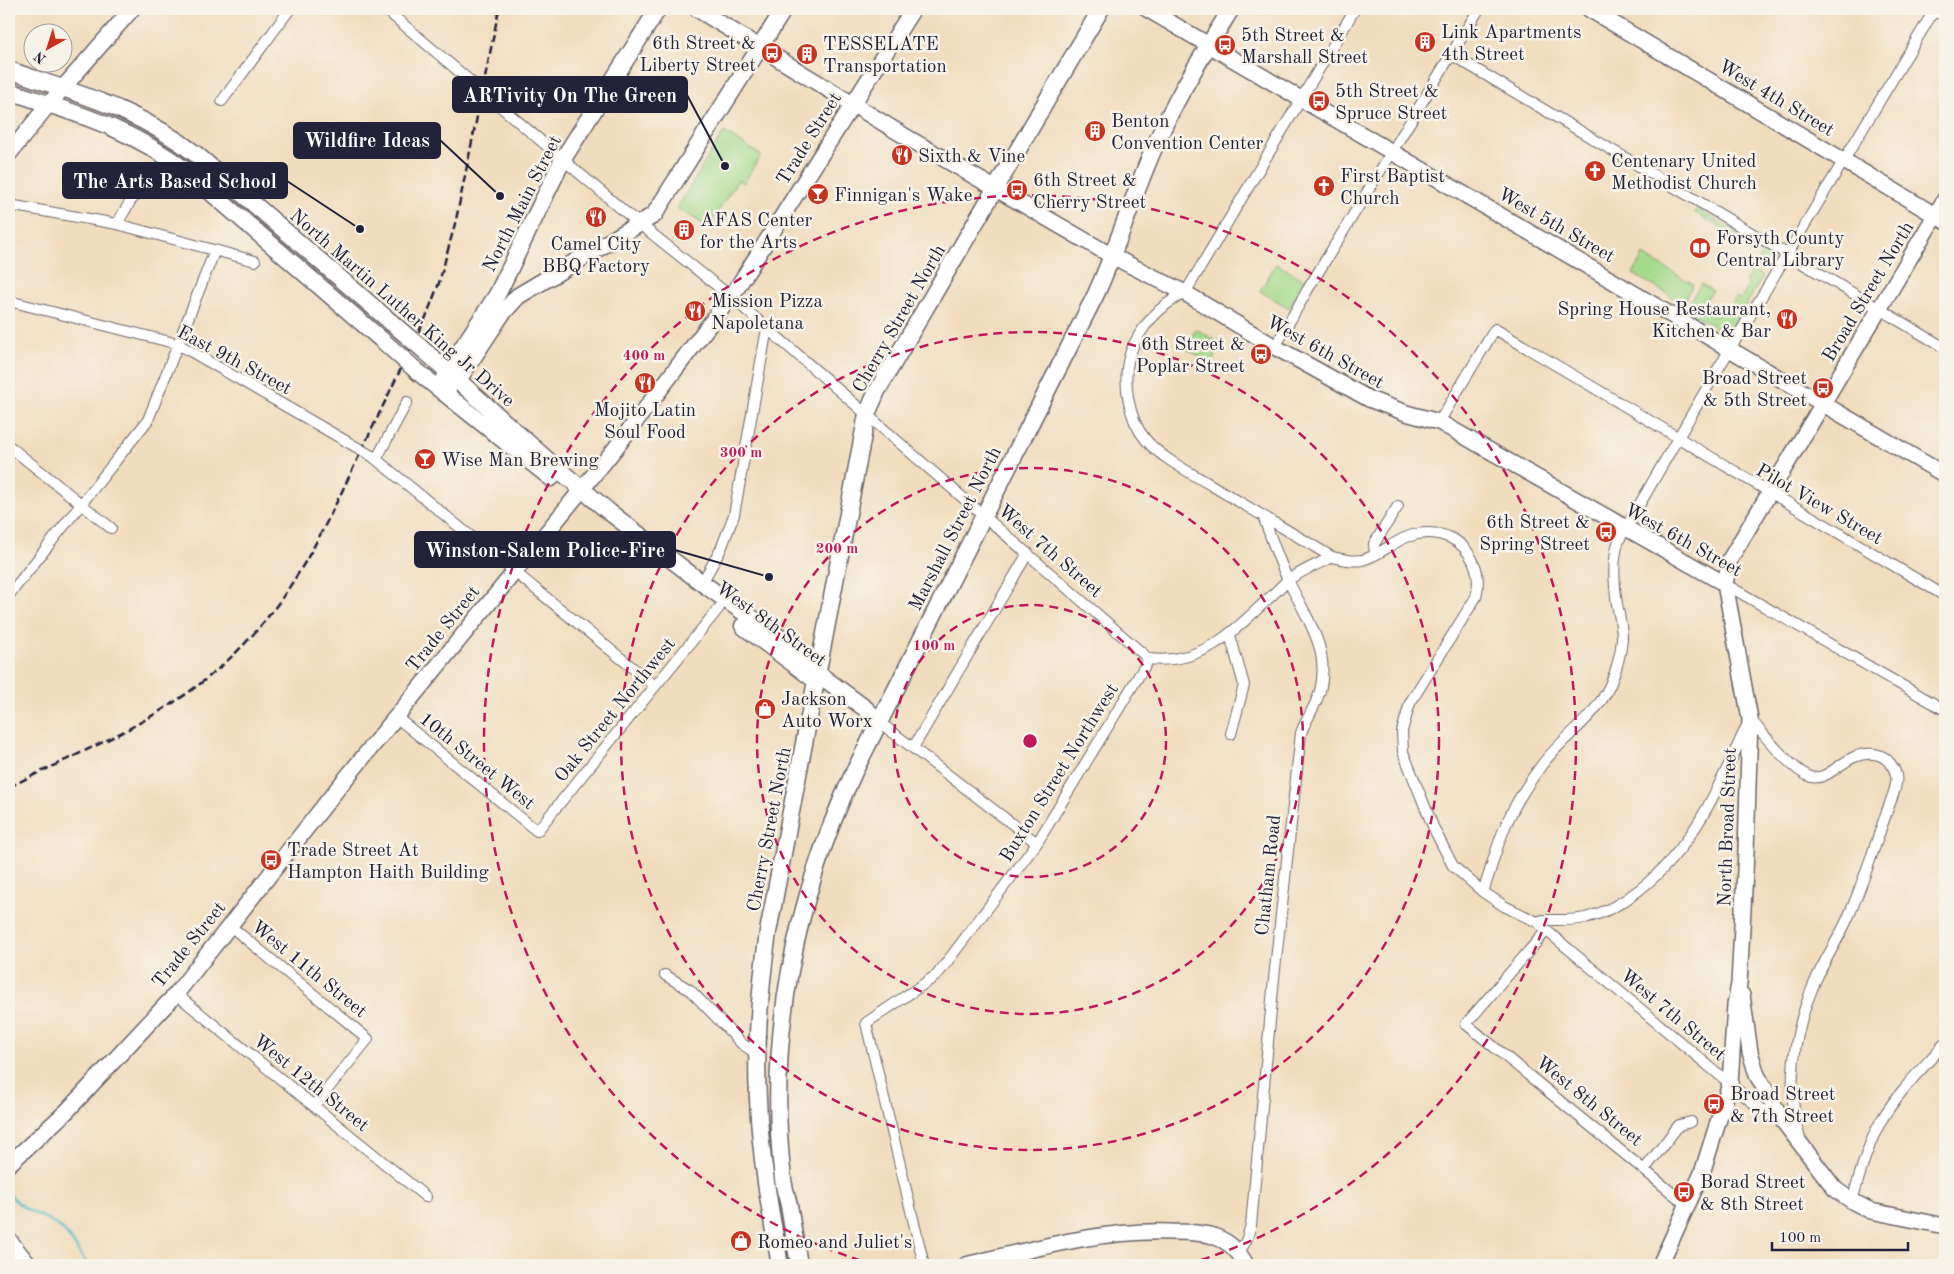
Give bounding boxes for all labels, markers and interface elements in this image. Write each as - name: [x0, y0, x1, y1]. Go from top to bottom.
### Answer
- north arrow: [22, 22, 72, 72]
- place label: Link Apartments 4th Street: [1441, 24, 1582, 65]
- place label: 5th Street & Marshall Street: [1241, 27, 1368, 68]
- building icon: Link Apartments 4th Street: [1413, 30, 1437, 54]
- bus stop icon: 5th Street & Marshall Street: [1213, 33, 1237, 57]
- place label: 6th Street & Liberty Street: [639, 35, 756, 76]
- place label: TESSELATE Transportation: [823, 36, 947, 77]
- bus stop icon: 6th Street & Liberty Street: [760, 41, 784, 65]
- building icon: TESSELATE Transportation: [795, 42, 819, 66]
- text: N: [32, 48, 49, 66]
- street label: West 4th Street: [1715, 57, 1837, 141]
- callout: ARTivity On The Green: [453, 77, 687, 112]
- place label: 5th Street & Spruce Street: [1335, 83, 1447, 124]
- text: ARTivity On The Green: [463, 87, 677, 107]
- bus stop icon: 5th Street & Spruce Street: [1307, 89, 1331, 113]
- street label: Trade Street: [774, 90, 846, 189]
- place label: Benton Convention Center: [1111, 113, 1263, 154]
- building icon: Benton Convention Center: [1083, 119, 1107, 143]
- callout: Wildfire Ideas: [294, 123, 440, 158]
- text: Wildfire Ideas: [304, 132, 430, 152]
- street label: North Main Street: [481, 133, 566, 276]
- restaurant icon: Sixth & Vine: [890, 143, 914, 167]
- place label: Sixth & Vine: [918, 148, 1025, 167]
- place label: Centenary United Methodist Church: [1611, 153, 1757, 194]
- church icon: Centenary United Methodist Church: [1583, 159, 1607, 183]
- callout: The Arts Based School: [63, 163, 287, 198]
- place label: First Baptist Church: [1340, 168, 1445, 209]
- place label: 6th Street & Cherry Street: [1033, 172, 1146, 213]
- text: The Arts Based School: [73, 173, 277, 193]
- church icon: First Baptist Church: [1312, 174, 1336, 198]
- bus stop icon: 6th Street & Cherry Street: [1005, 178, 1029, 202]
- bar icon: Finnigan's Wake: [806, 182, 830, 206]
- street label: West 5th Street: [1494, 185, 1617, 267]
- place label: Finnigan's Wake: [834, 187, 972, 206]
- restaurant icon: Camel City BBQ Factory: [584, 205, 608, 229]
- street label: North Martin Luther King Jr Drive: [285, 206, 517, 411]
- place label: AFAS Center for the Arts: [700, 212, 812, 253]
- building icon: AFAS Center for the Arts: [672, 218, 696, 242]
- street label: Broad Street North: [1820, 219, 1918, 366]
- place label: Forsyth County Central Library: [1716, 230, 1845, 271]
- place label: Camel City BBQ Factory: [542, 236, 650, 277]
- library icon: Forsyth County Central Library: [1688, 236, 1712, 260]
- street label: Cherry Street North: [850, 242, 950, 396]
- place label: Mission Pizza Napoletana: [711, 293, 823, 334]
- restaurant icon: Mission Pizza Napoletana: [683, 299, 707, 323]
- place label: Spring House Restaurant, Kitchen & Bar: [1558, 301, 1771, 342]
- restaurant icon: Spring House Restaurant, Kitchen & Bar: [1775, 307, 1799, 331]
- street label: West 6th Street: [1263, 313, 1387, 393]
- street label: East 9th Street: [174, 323, 294, 399]
- place label: 6th Street & Poplar Street: [1136, 336, 1245, 377]
- bus stop icon: 6th Street & Poplar Street: [1249, 342, 1273, 366]
- text: 400 m: [623, 349, 665, 364]
- place label: Broad Street & 5th Street: [1702, 370, 1807, 411]
- restaurant icon: Mojito Latin Soul Food: [633, 371, 657, 395]
- bus stop icon: Broad Street & 5th Street: [1811, 376, 1835, 400]
- place label: Mojito Latin Soul Food: [594, 402, 696, 443]
- street label: Marshall Street North: [907, 444, 1006, 614]
- text: 300 m: [720, 446, 762, 461]
- bar icon: Wise Man Brewing: [413, 447, 437, 471]
- place label: Wise Man Brewing: [441, 452, 600, 471]
- street label: Pilot View Street: [1752, 461, 1885, 549]
- street label: West 6th Street: [1621, 501, 1745, 581]
- street label: West 7th Street: [994, 502, 1105, 602]
- place label: 6th Street & Spring Street: [1479, 514, 1590, 555]
- bus stop icon: 6th Street & Spring Street: [1594, 520, 1618, 544]
- callout: Winston-Salem Police-Fire: [415, 532, 675, 567]
- text: Winston-Salem Police-Fire: [425, 542, 665, 562]
- text: 200 m: [816, 542, 858, 557]
- street label: West 8th Street: [712, 579, 829, 671]
- street label: Trade Street: [403, 583, 484, 676]
- street label: Oak Street Northwest: [552, 635, 680, 786]
- text: 100 m: [913, 639, 955, 654]
- street label: Buxton Street Northwest: [997, 681, 1123, 866]
- place label: Jackson Auto Worx: [781, 691, 873, 732]
- shop icon: Jackson Auto Worx: [753, 697, 777, 721]
- street label: 10th Street West: [415, 710, 538, 814]
- centre of rings: [1021, 732, 1039, 750]
- street label: Cherry Street North: [745, 746, 796, 913]
- street label: North Broad Street: [1716, 747, 1741, 907]
- street label: Chatham Road: [1254, 814, 1285, 937]
- place label: Trade Street At Hampton Haith Building: [287, 842, 490, 883]
- bus stop icon: Trade Street At Hampton Haith Building: [259, 848, 283, 872]
- street label: Trade Street: [149, 899, 230, 992]
- street label: West 11th Street: [247, 918, 370, 1022]
- street label: West 7th Street: [1616, 966, 1729, 1065]
- street label: West 12th Street: [249, 1032, 372, 1136]
- street label: West 8th Street: [1532, 1053, 1645, 1151]
- place label: Broad Street & 7th Street: [1730, 1086, 1835, 1127]
- bus stop icon: Broad Street & 7th Street: [1702, 1092, 1726, 1116]
- place label: Borad Street & 8th Street: [1700, 1174, 1805, 1215]
- bus stop icon: Borad Street & 8th Street: [1672, 1180, 1696, 1204]
- scale bar: [1772, 1219, 1908, 1251]
- shop icon: Romeo and Juliet's: [729, 1229, 753, 1253]
- text: 100 m: [1779, 1231, 1821, 1246]
- place label: Romeo and Juliet's: [757, 1234, 912, 1253]

